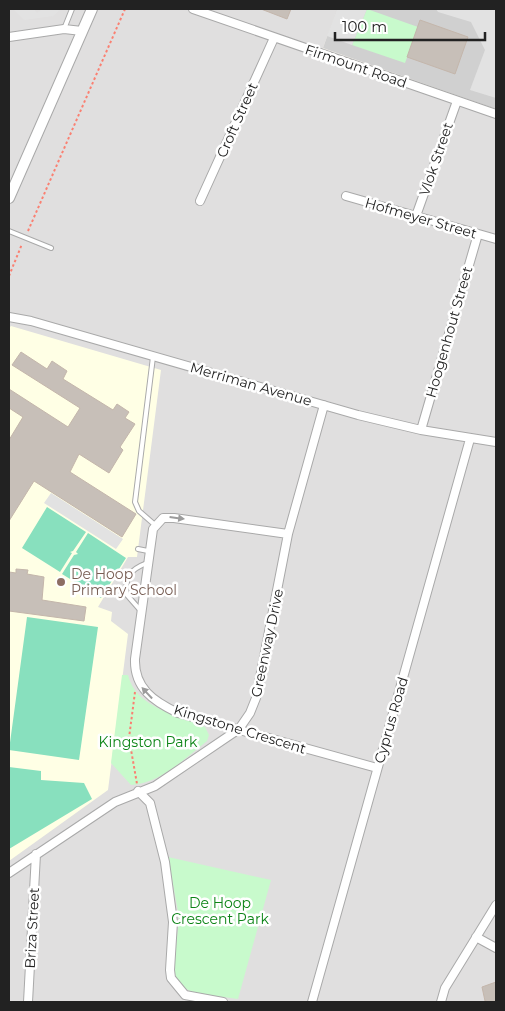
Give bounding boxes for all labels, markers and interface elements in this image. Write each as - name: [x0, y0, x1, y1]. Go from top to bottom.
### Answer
- scale bar: [335, 10, 485, 42]
- text: 100 m: [342, 17, 387, 36]
- street label: Firmount Road: [303, 40, 409, 92]
- street label: Croft Street: [212, 79, 262, 160]
- street label: Vlok Street: [415, 120, 457, 198]
- street label: Hofmeyer Street: [363, 193, 479, 243]
- street label: Hoogenhout Street: [422, 264, 476, 400]
- street label: Merriman Avenue: [188, 358, 314, 410]
- one-way arrow: [169, 514, 185, 522]
- place label: De Hoop Primary School: [71, 565, 177, 599]
- marker: De Hoop Primary School: [55, 576, 67, 588]
- street label: Greenway Drive: [247, 587, 287, 699]
- street label: Cyprus Road: [370, 675, 412, 765]
- one-way arrow: [141, 687, 153, 699]
- street label: Kingstone Crescent: [172, 700, 309, 758]
- park label: Kingston Park: [99, 733, 198, 751]
- street label: Briza Street: [21, 887, 43, 969]
- park label: De Hoop Crescent Park: [171, 894, 269, 928]

